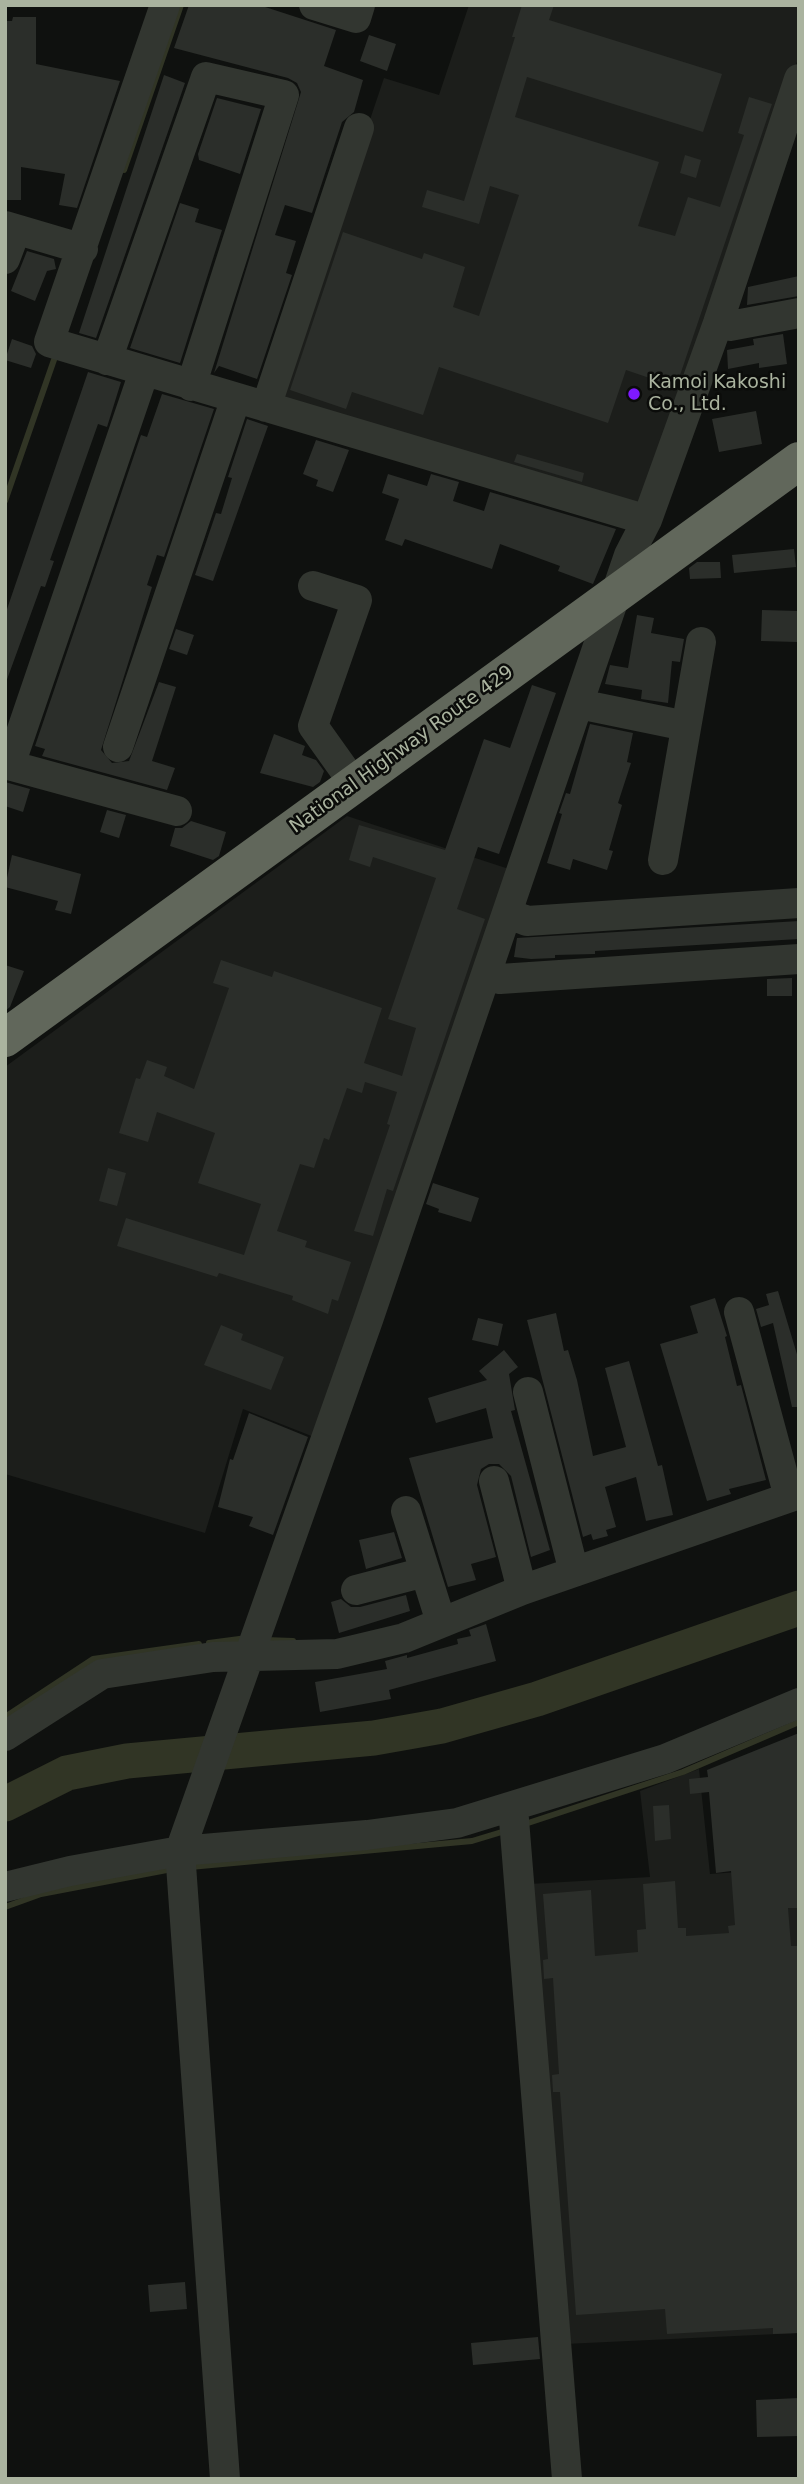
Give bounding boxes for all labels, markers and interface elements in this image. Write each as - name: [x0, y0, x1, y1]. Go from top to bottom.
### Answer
- place label: Kamoi Kakoshi Co., Ltd.: [648, 372, 786, 416]
- marker: Kamoi Kakoshi Co., Ltd.: [626, 386, 642, 402]
- street label: National Highway Route 429: [286, 661, 518, 839]

